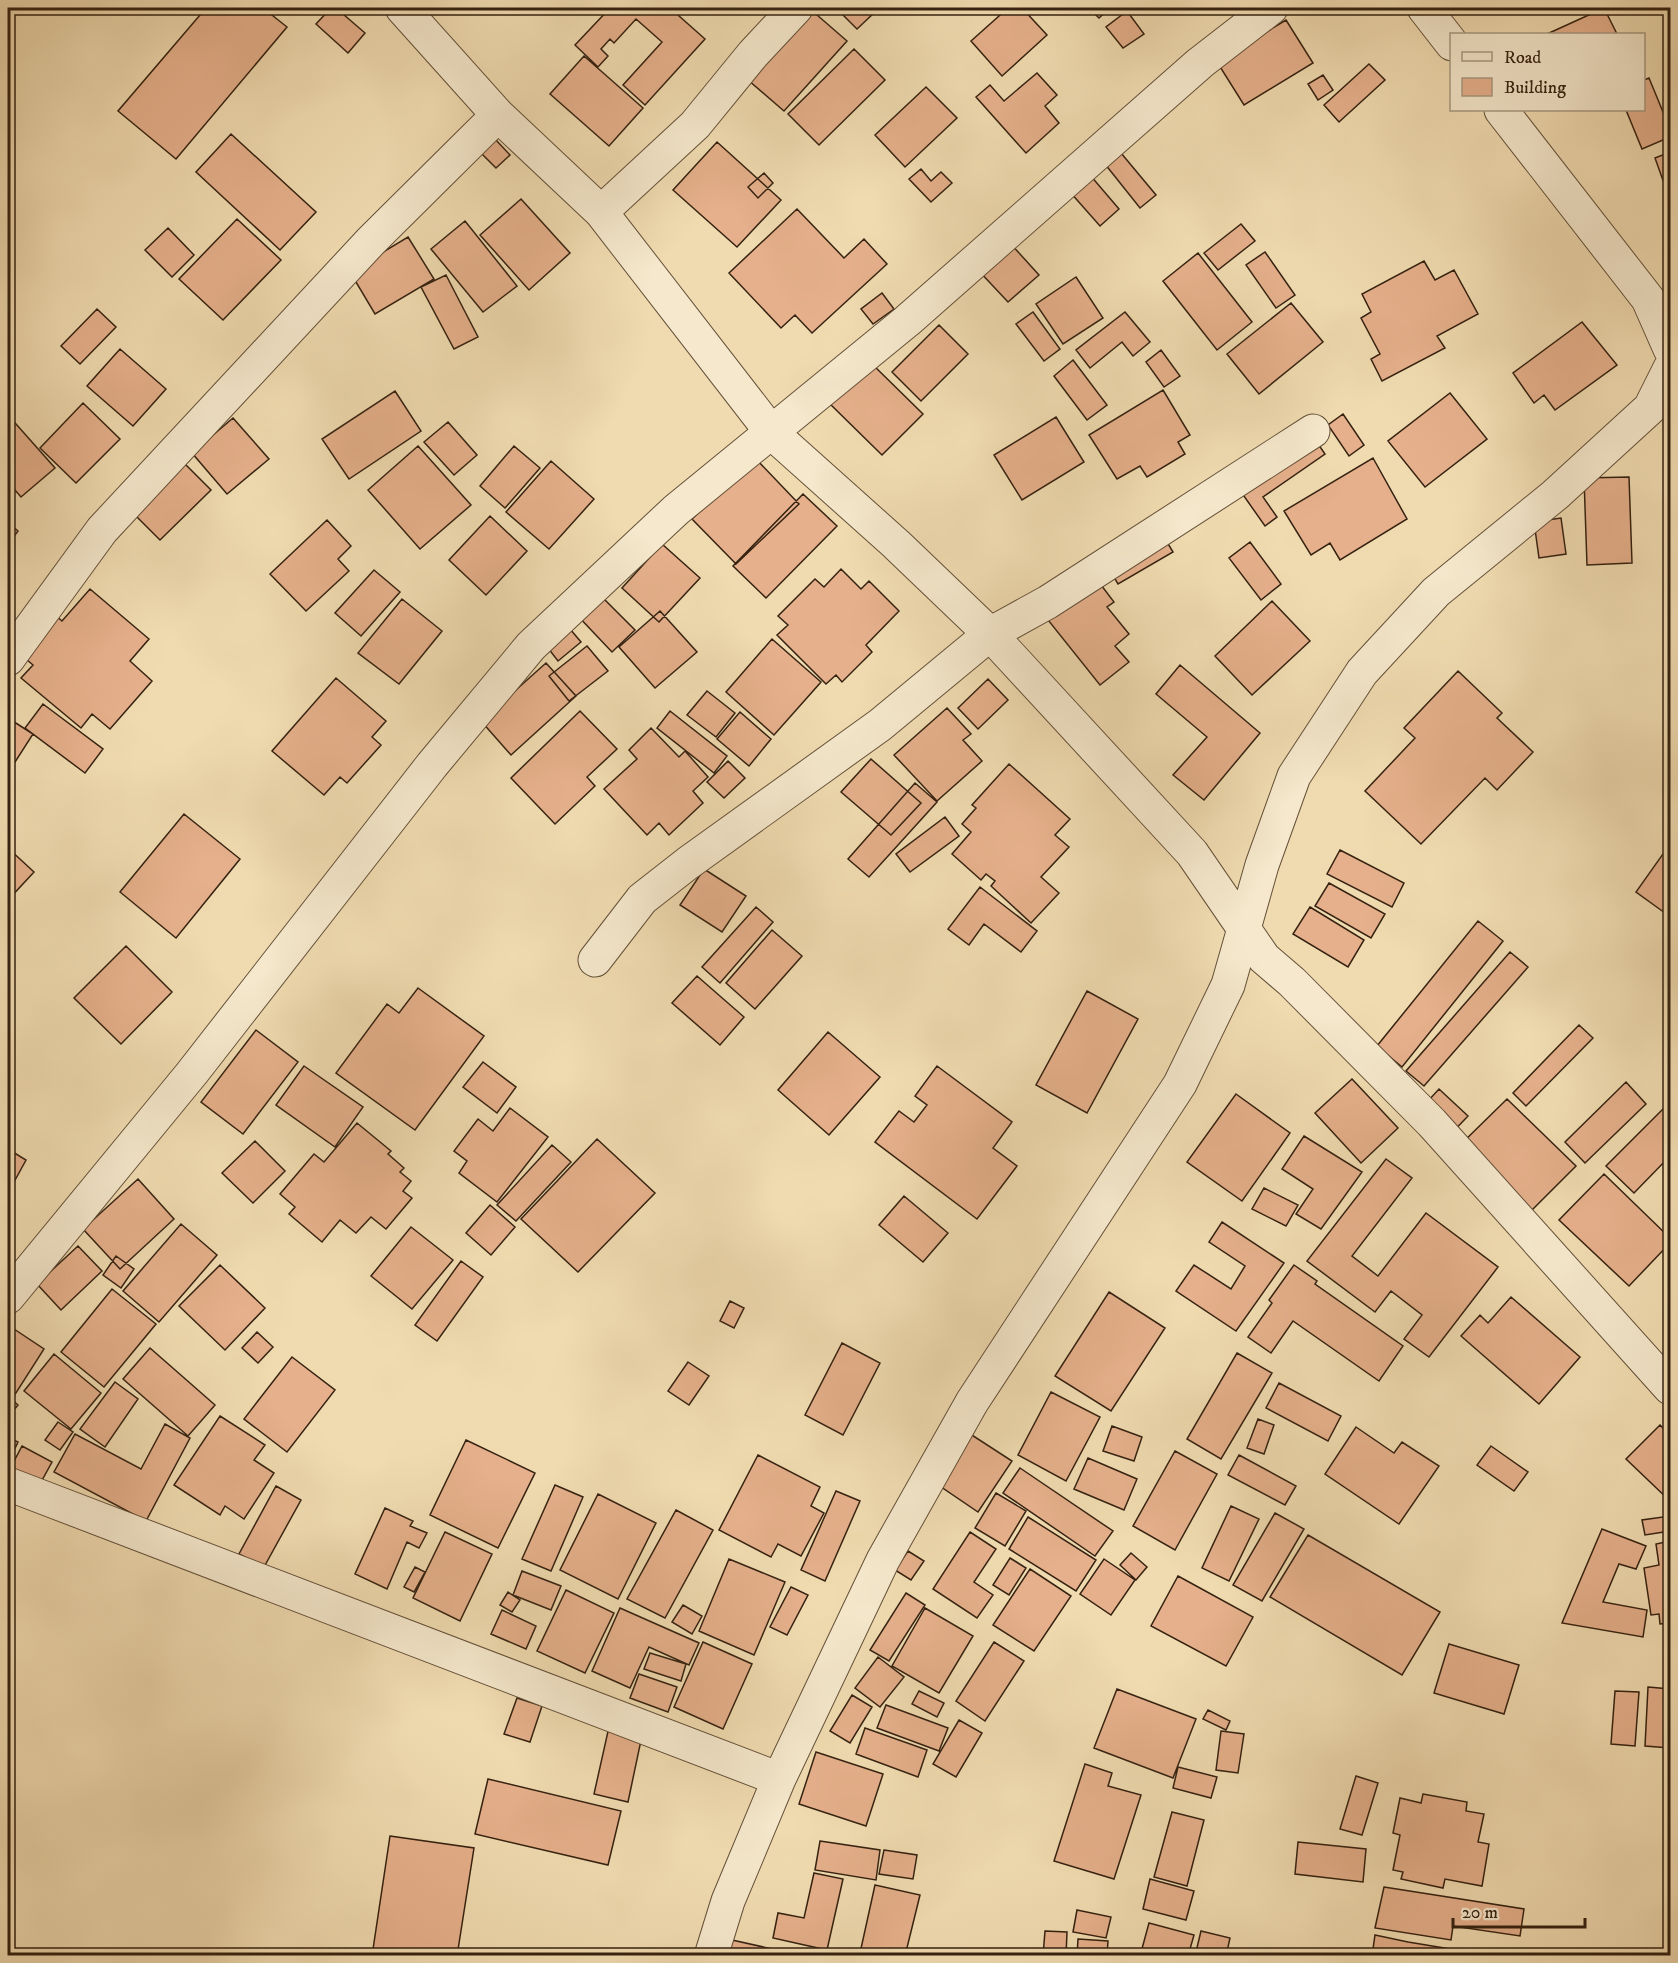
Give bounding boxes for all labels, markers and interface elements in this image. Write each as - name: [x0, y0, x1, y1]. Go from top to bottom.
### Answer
- legend: [1450, 33, 1645, 111]
- text: Road: [1504, 47, 1541, 69]
- text: Building: [1504, 77, 1566, 99]
- scale bar: [1453, 1891, 1585, 1929]
- text: 20 m: [1462, 1902, 1498, 1924]

